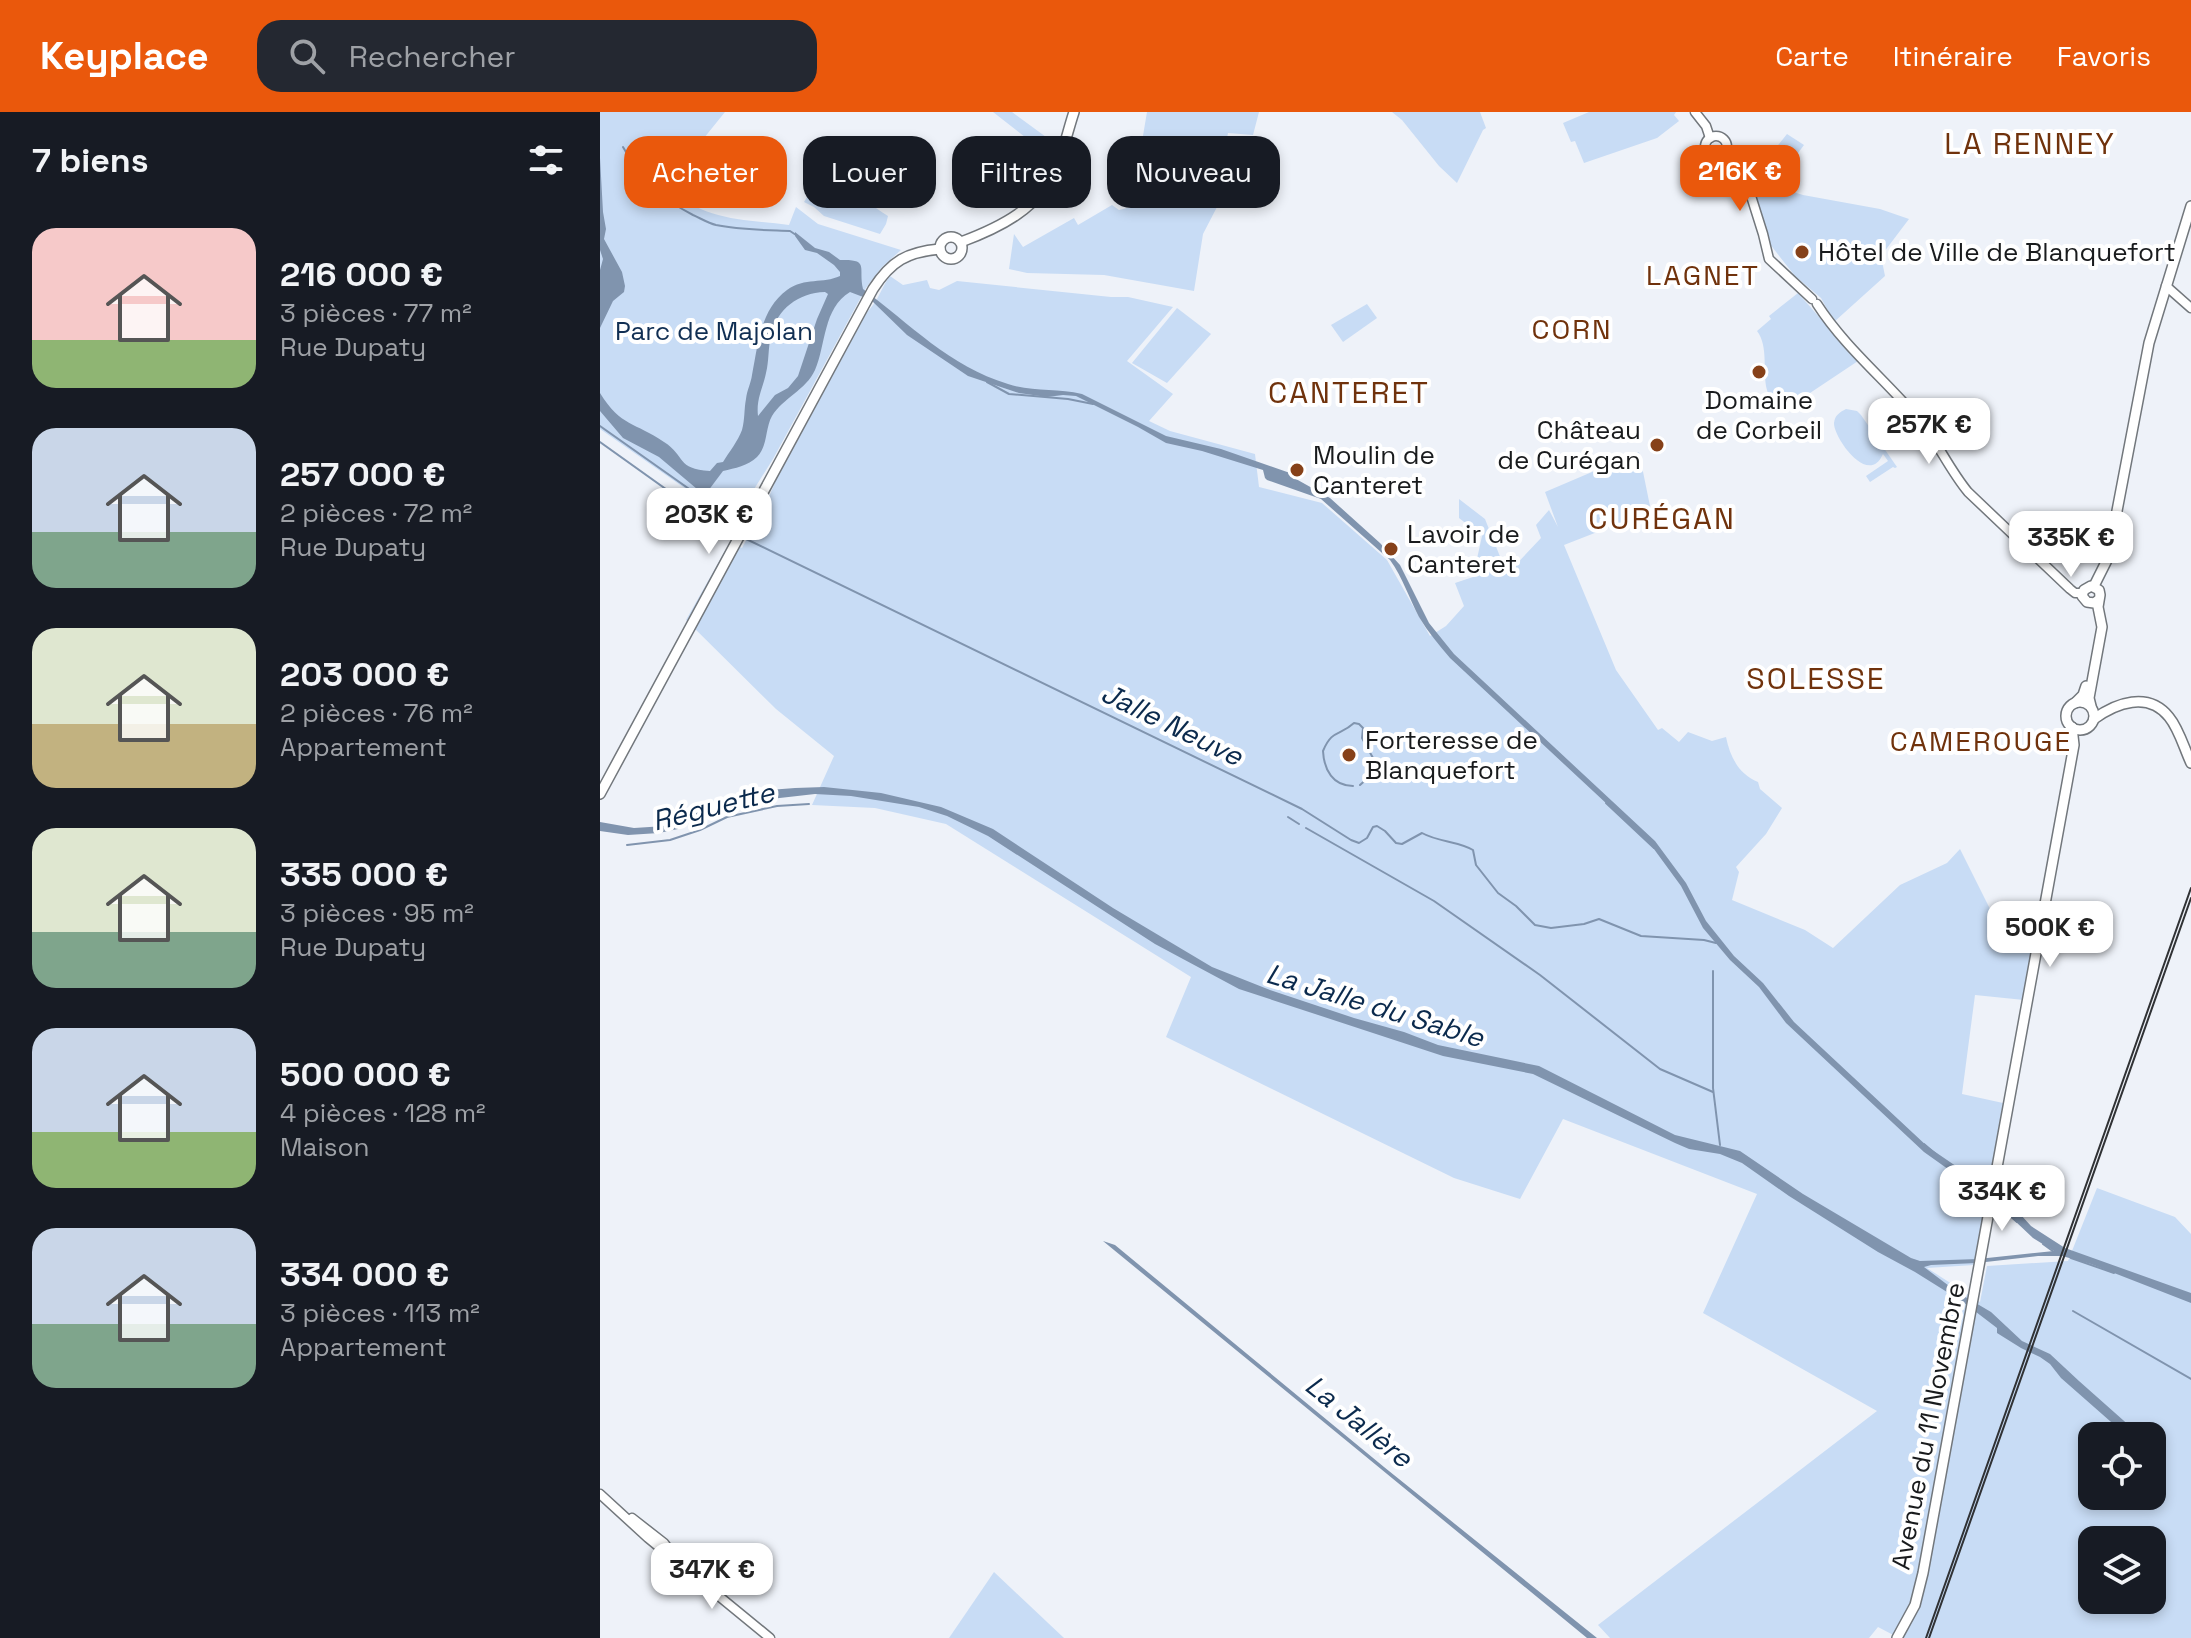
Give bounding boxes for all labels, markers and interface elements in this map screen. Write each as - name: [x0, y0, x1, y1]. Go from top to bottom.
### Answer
- search box: [257, 20, 817, 92]
- text: Keyplace: [40, 32, 209, 80]
- icon: search: [285, 34, 329, 78]
- text: Rechercher: [349, 37, 516, 76]
- text: Carte: [1775, 38, 1849, 74]
- text: Itinéraire: [1893, 38, 2013, 74]
- text: Favoris: [2057, 38, 2151, 74]
- district label: LA RENNEY: [1944, 124, 2116, 163]
- chip: Acheter: [624, 136, 787, 208]
- chip: Louer: [803, 136, 936, 208]
- chip: Filtres: [952, 136, 1091, 208]
- chip: Nouveau: [1107, 136, 1280, 208]
- icon: filters: [524, 138, 568, 182]
- text: 7 biens: [32, 139, 149, 182]
- pin: 216K €: [1675, 145, 1805, 213]
- text: 216K €: [1698, 154, 1782, 188]
- place label: Hôtel de Ville de Blanquefort: [1818, 235, 2176, 269]
- marker: Hôtel de Ville de Blanquefort: [1793, 243, 1811, 261]
- text: 216 000 €: [280, 253, 443, 296]
- district label: LAGNET: [1646, 257, 1760, 293]
- icon: home: [96, 260, 192, 356]
- text: 3 pièces · 77 m²: [280, 296, 472, 330]
- district label: CORN: [1532, 311, 1612, 347]
- park label: Parc de Majolan: [615, 314, 813, 348]
- text: Rue Dupaty: [280, 330, 426, 364]
- marker: Domaine de Corbeil: [1750, 363, 1768, 381]
- district label: CANTERET: [1268, 373, 1430, 412]
- place label: Domaine de Corbeil: [1696, 383, 1822, 447]
- pin: 257K €: [1864, 398, 1994, 466]
- text: 257K €: [1886, 407, 1972, 441]
- place label: Château de Curégan: [1497, 413, 1641, 477]
- marker: Château de Curégan: [1648, 436, 1666, 454]
- place label: Moulin de Canteret: [1313, 438, 1435, 502]
- text: 257 000 €: [280, 453, 445, 496]
- icon: home: [96, 460, 192, 556]
- marker: Moulin de Canteret: [1288, 461, 1306, 479]
- pin: 203K €: [644, 488, 774, 556]
- text: 2 pièces · 72 m²: [280, 496, 472, 530]
- text: 203K €: [665, 497, 753, 531]
- district label: CURÉGAN: [1588, 499, 1736, 538]
- pin: 335K €: [2006, 511, 2136, 579]
- place label: Lavoir de Canteret: [1407, 517, 1520, 581]
- text: 335K €: [2027, 520, 2115, 554]
- text: Rue Dupaty: [280, 530, 426, 564]
- marker: Lavoir de Canteret: [1382, 540, 1400, 558]
- text: 203 000 €: [280, 653, 449, 696]
- district label: SOLESSE: [1746, 659, 1886, 698]
- icon: home: [96, 660, 192, 756]
- water label: Jalle Neuve: [1095, 674, 1250, 774]
- text: 2 pièces · 76 m²: [280, 696, 473, 730]
- place label: Forteresse de Blanquefort: [1365, 723, 1538, 787]
- district label: CAMEROUGE: [1890, 723, 2072, 759]
- text: Appartement: [280, 730, 447, 764]
- marker: Forteresse de Blanquefort: [1340, 746, 1358, 764]
- water label: Réguette: [648, 773, 779, 839]
- text: 335 000 €: [280, 853, 448, 896]
- icon: home: [96, 860, 192, 956]
- text: 3 pièces · 95 m²: [280, 896, 474, 930]
- pin: 500K €: [1985, 901, 2115, 969]
- text: 500K €: [2005, 910, 2095, 944]
- text: Rue Dupaty: [280, 930, 426, 964]
- water label: La Jalle du Sable: [1262, 955, 1489, 1056]
- text: 500 000 €: [280, 1053, 451, 1096]
- icon: home: [96, 1060, 192, 1156]
- text: 4 pièces · 128 m²: [280, 1096, 486, 1130]
- text: Maison: [280, 1130, 370, 1164]
- pin: 334K €: [1937, 1165, 2067, 1233]
- text: 334K €: [1958, 1174, 2046, 1208]
- text: 334 000 €: [280, 1253, 449, 1296]
- icon: home: [96, 1260, 192, 1356]
- street label: Avenue du 11 Novembre: [1883, 1280, 1973, 1572]
- text: 3 pièces · 113 m²: [280, 1296, 480, 1330]
- text: Appartement: [280, 1330, 447, 1364]
- water label: La Jallère: [1298, 1367, 1421, 1476]
- map controls: [2078, 1422, 2166, 1614]
- button: locate: [2078, 1422, 2166, 1510]
- button: layers: [2078, 1526, 2166, 1614]
- pin: 347K €: [647, 1543, 777, 1611]
- text: 347K €: [669, 1552, 755, 1586]

